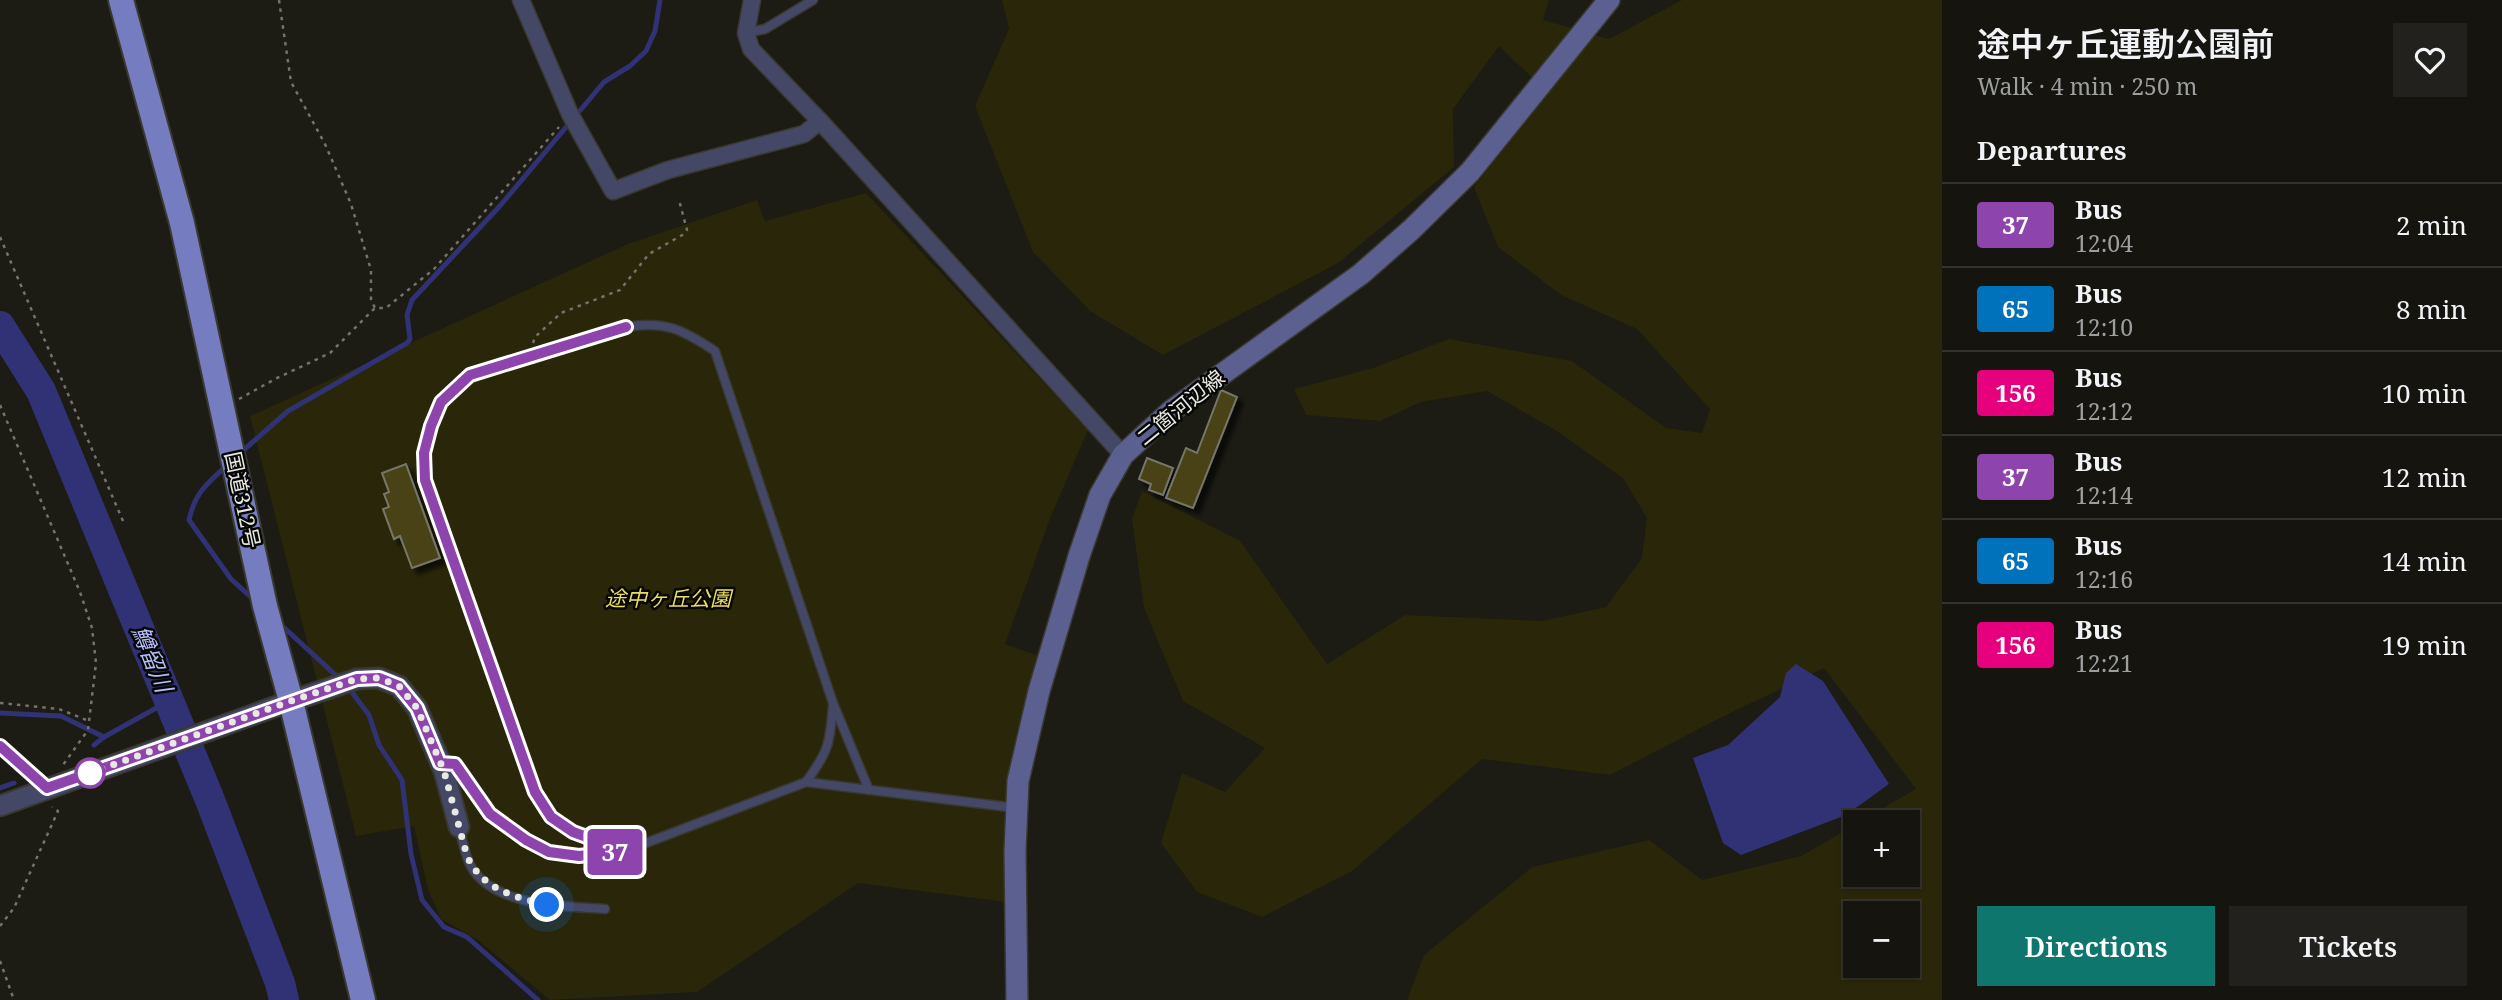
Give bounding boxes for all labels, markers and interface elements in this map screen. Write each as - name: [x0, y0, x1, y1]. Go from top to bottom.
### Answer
- text: 途中ヶ丘運動公園前: [1977, 21, 2274, 66]
- button: heart: [2393, 23, 2467, 97]
- text: Walk · 4 min · 250 m: [1977, 70, 2197, 102]
- text: Departures: [1977, 132, 2127, 168]
- text: Bus: [2075, 191, 2122, 227]
- text: 2 min: [2396, 207, 2467, 243]
- text: 37: [2002, 208, 2029, 241]
- text: 12:04: [2075, 227, 2133, 259]
- text: Bus: [2075, 275, 2122, 311]
- text: 8 min: [2396, 291, 2467, 327]
- text: 65: [2002, 292, 2029, 325]
- text: 12:10: [2075, 311, 2133, 343]
- text: Bus: [2075, 359, 2122, 395]
- street label: 二箇河辺線: [1131, 363, 1230, 451]
- text: 10 min: [2382, 375, 2467, 411]
- text: 156: [1995, 376, 2036, 409]
- text: 12:12: [2075, 395, 2133, 427]
- text: Bus: [2075, 443, 2122, 479]
- street label: 国道312号: [219, 449, 267, 551]
- text: 12 min: [2382, 459, 2467, 495]
- text: 37: [2002, 460, 2029, 493]
- text: 12:14: [2075, 479, 2133, 511]
- text: Bus: [2075, 527, 2122, 563]
- text: 14 min: [2382, 543, 2467, 579]
- text: 65: [2002, 544, 2029, 577]
- text: 12:16: [2075, 563, 2133, 595]
- park label: 途中ヶ丘公園: [605, 584, 734, 612]
- text: Bus: [2075, 611, 2122, 647]
- water label: 鱒留川: [125, 621, 182, 699]
- text: 19 min: [2382, 627, 2467, 663]
- text: 156: [1995, 628, 2036, 661]
- text: 12:21: [2075, 647, 2133, 679]
- unlabelled marker: [75, 758, 105, 788]
- map controls: [1843, 810, 1920, 978]
- button: +: [1843, 810, 1920, 887]
- line badge: 37: [584, 829, 646, 875]
- text: 37: [601, 835, 629, 868]
- your location: [529, 887, 564, 922]
- button: −: [1843, 901, 1920, 978]
- button: Directions: [1977, 906, 2215, 986]
- button: Tickets: [2229, 906, 2467, 986]

